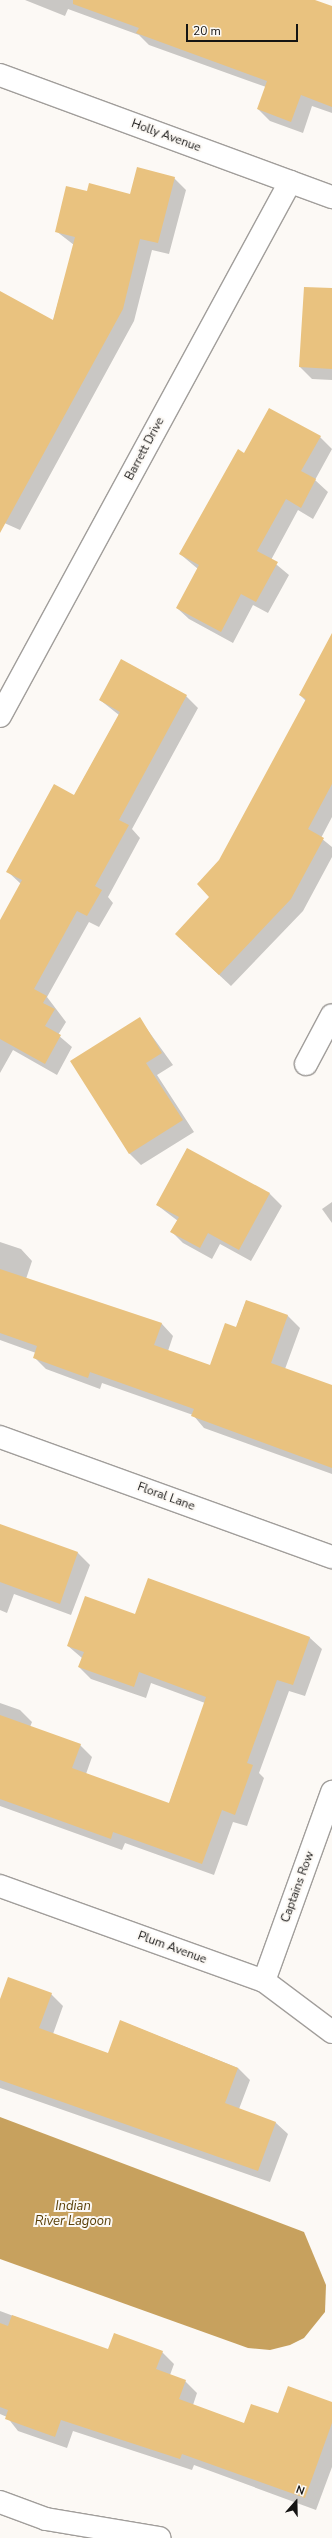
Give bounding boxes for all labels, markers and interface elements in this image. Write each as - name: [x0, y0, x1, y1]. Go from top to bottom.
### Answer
- scale bar: [188, 16, 300, 42]
- text: 20 m: [193, 23, 221, 39]
- street label: Holly Avenue: [129, 117, 203, 155]
- street label: Barrett Drive: [122, 415, 168, 483]
- street label: Floral Lane: [135, 1480, 197, 1514]
- street label: Captains Row: [278, 1849, 318, 1925]
- street label: Plum Avenue: [136, 1929, 208, 1967]
- water label: Indian River Lagoon: [35, 2199, 111, 2230]
- north arrow: [276, 2482, 316, 2522]
- text: N: [294, 2482, 307, 2499]

